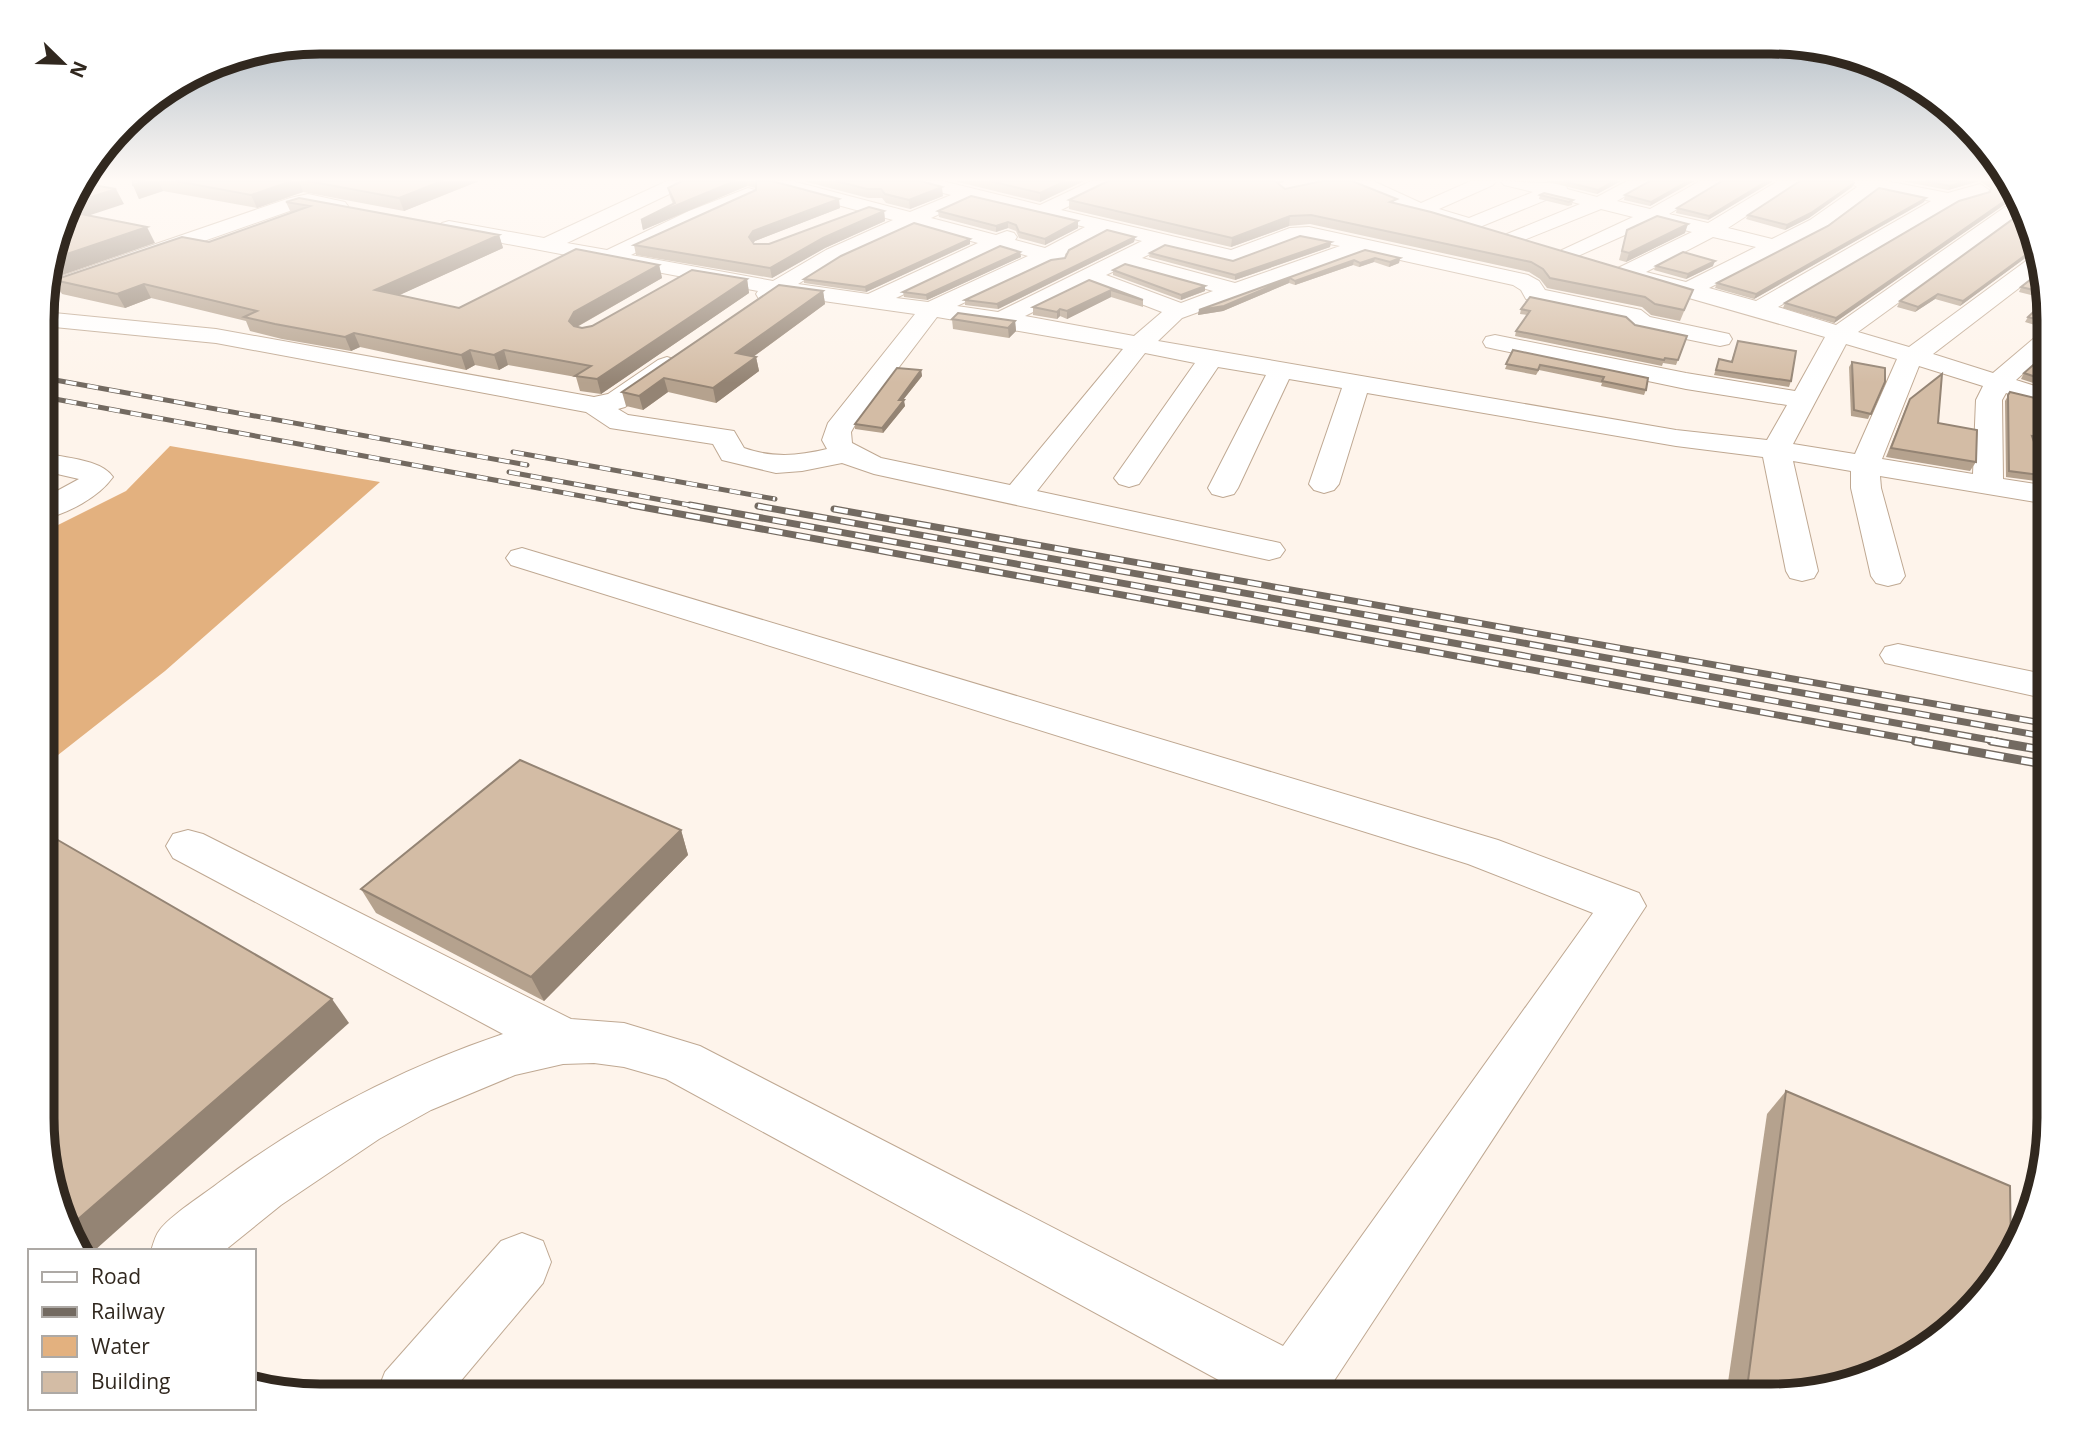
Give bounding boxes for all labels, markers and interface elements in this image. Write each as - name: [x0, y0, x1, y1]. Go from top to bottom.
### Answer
- north arrow: [28, 28, 98, 98]
- text: N: [64, 57, 94, 82]
- legend: [28, 1249, 256, 1410]
- text: Road: [91, 1262, 141, 1290]
- text: Railway: [91, 1297, 165, 1325]
- text: Water: [91, 1332, 150, 1360]
- text: Building: [91, 1367, 170, 1395]

